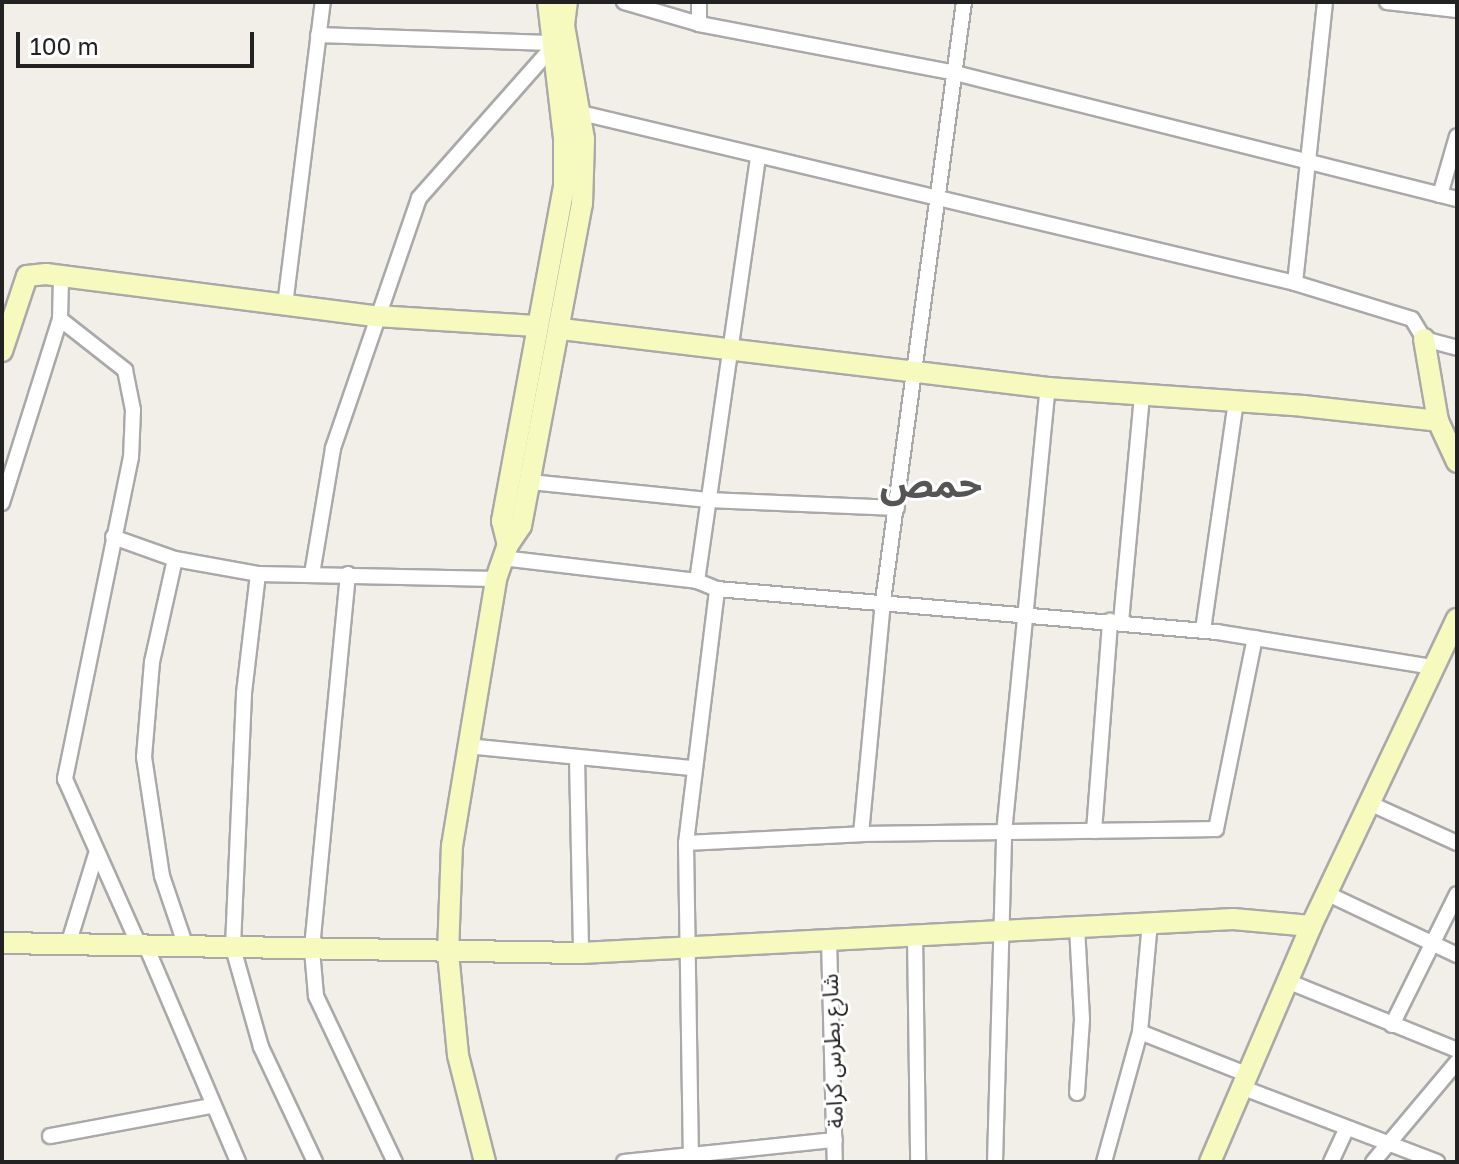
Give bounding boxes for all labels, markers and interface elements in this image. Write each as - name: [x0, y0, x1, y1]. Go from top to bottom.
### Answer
- scale bar: [20, 16, 258, 66]
- text: 100 m: [30, 31, 99, 60]
- district label: حمص: [880, 460, 982, 506]
- street label: شارع بطرس كرامة: [816, 973, 848, 1129]

